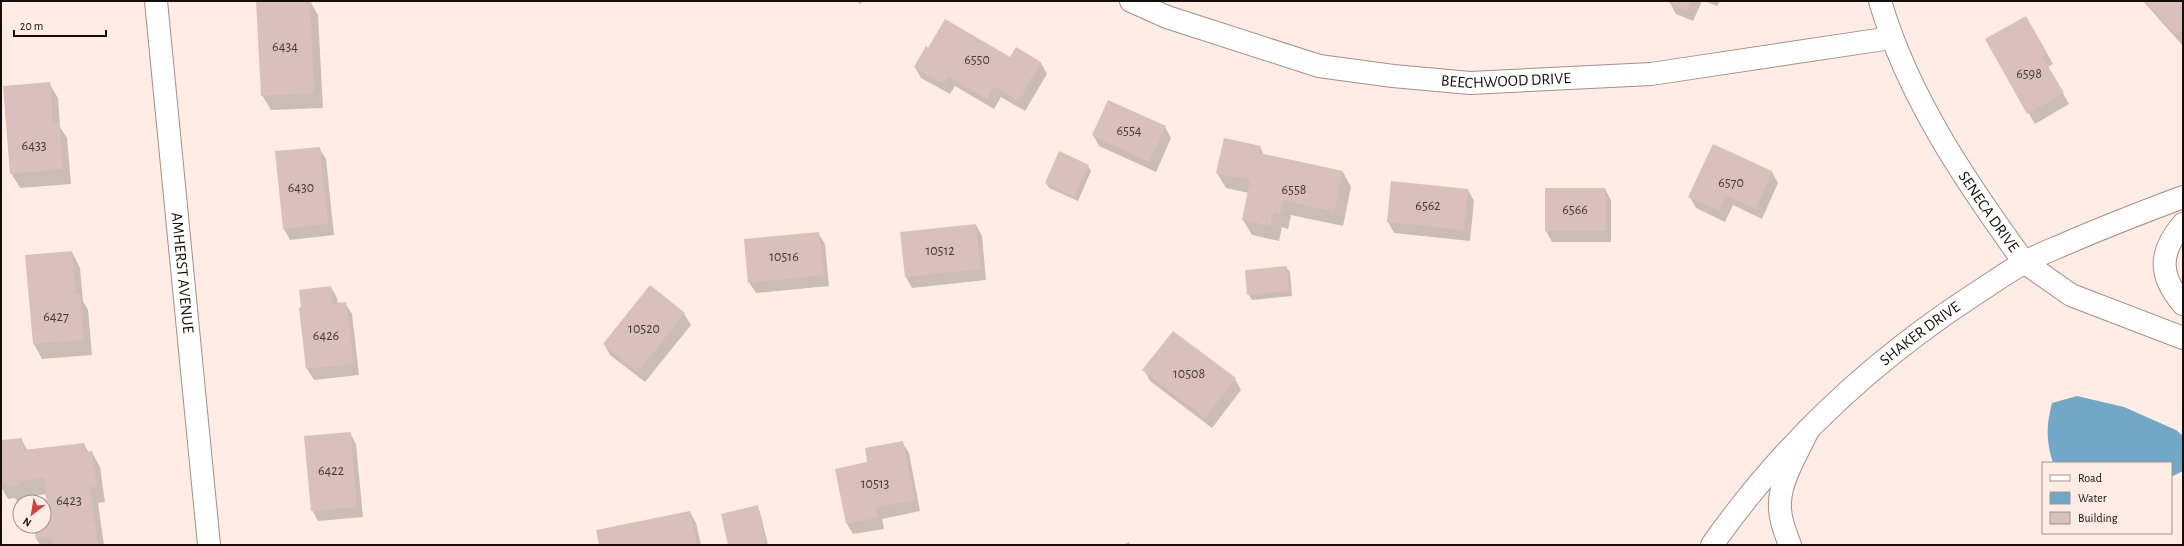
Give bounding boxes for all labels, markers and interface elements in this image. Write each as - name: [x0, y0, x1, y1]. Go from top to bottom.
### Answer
- scale bar: [14, 12, 106, 38]
- text: 20 m: [20, 20, 43, 32]
- house number: 6434: [272, 40, 298, 54]
- house number: 6550: [964, 53, 990, 67]
- house number: 6598: [2016, 67, 2042, 81]
- street label: BEECHWOOD DRIVE: [1440, 70, 1572, 91]
- house number: 6554: [1116, 124, 1142, 138]
- house number: 6433: [22, 139, 47, 153]
- street label: SENECA DRIVE: [1956, 168, 2022, 255]
- house number: 6570: [1718, 176, 1744, 190]
- house number: 6430: [288, 181, 314, 195]
- house number: 6558: [1282, 183, 1306, 197]
- house number: 6562: [1415, 199, 1441, 213]
- house number: 6566: [1562, 203, 1588, 217]
- street label: AMHERST AVENUE: [169, 211, 196, 334]
- house number: 10512: [925, 244, 955, 258]
- house number: 10516: [769, 250, 799, 264]
- street label: SHAKER DRIVE: [1877, 298, 1963, 369]
- house number: 6427: [43, 310, 69, 324]
- house number: 10520: [628, 322, 660, 336]
- house number: 6426: [313, 329, 339, 343]
- house number: 10508: [1173, 367, 1205, 381]
- legend: [2042, 462, 2172, 534]
- house number: 6422: [318, 464, 344, 478]
- text: Road: [2078, 472, 2102, 484]
- house number: 10513: [861, 477, 890, 491]
- text: Water: [2078, 492, 2107, 504]
- north arrow: [12, 494, 52, 534]
- house number: 6423: [56, 494, 82, 508]
- text: Building: [2078, 512, 2118, 524]
- text: N: [21, 515, 33, 529]

